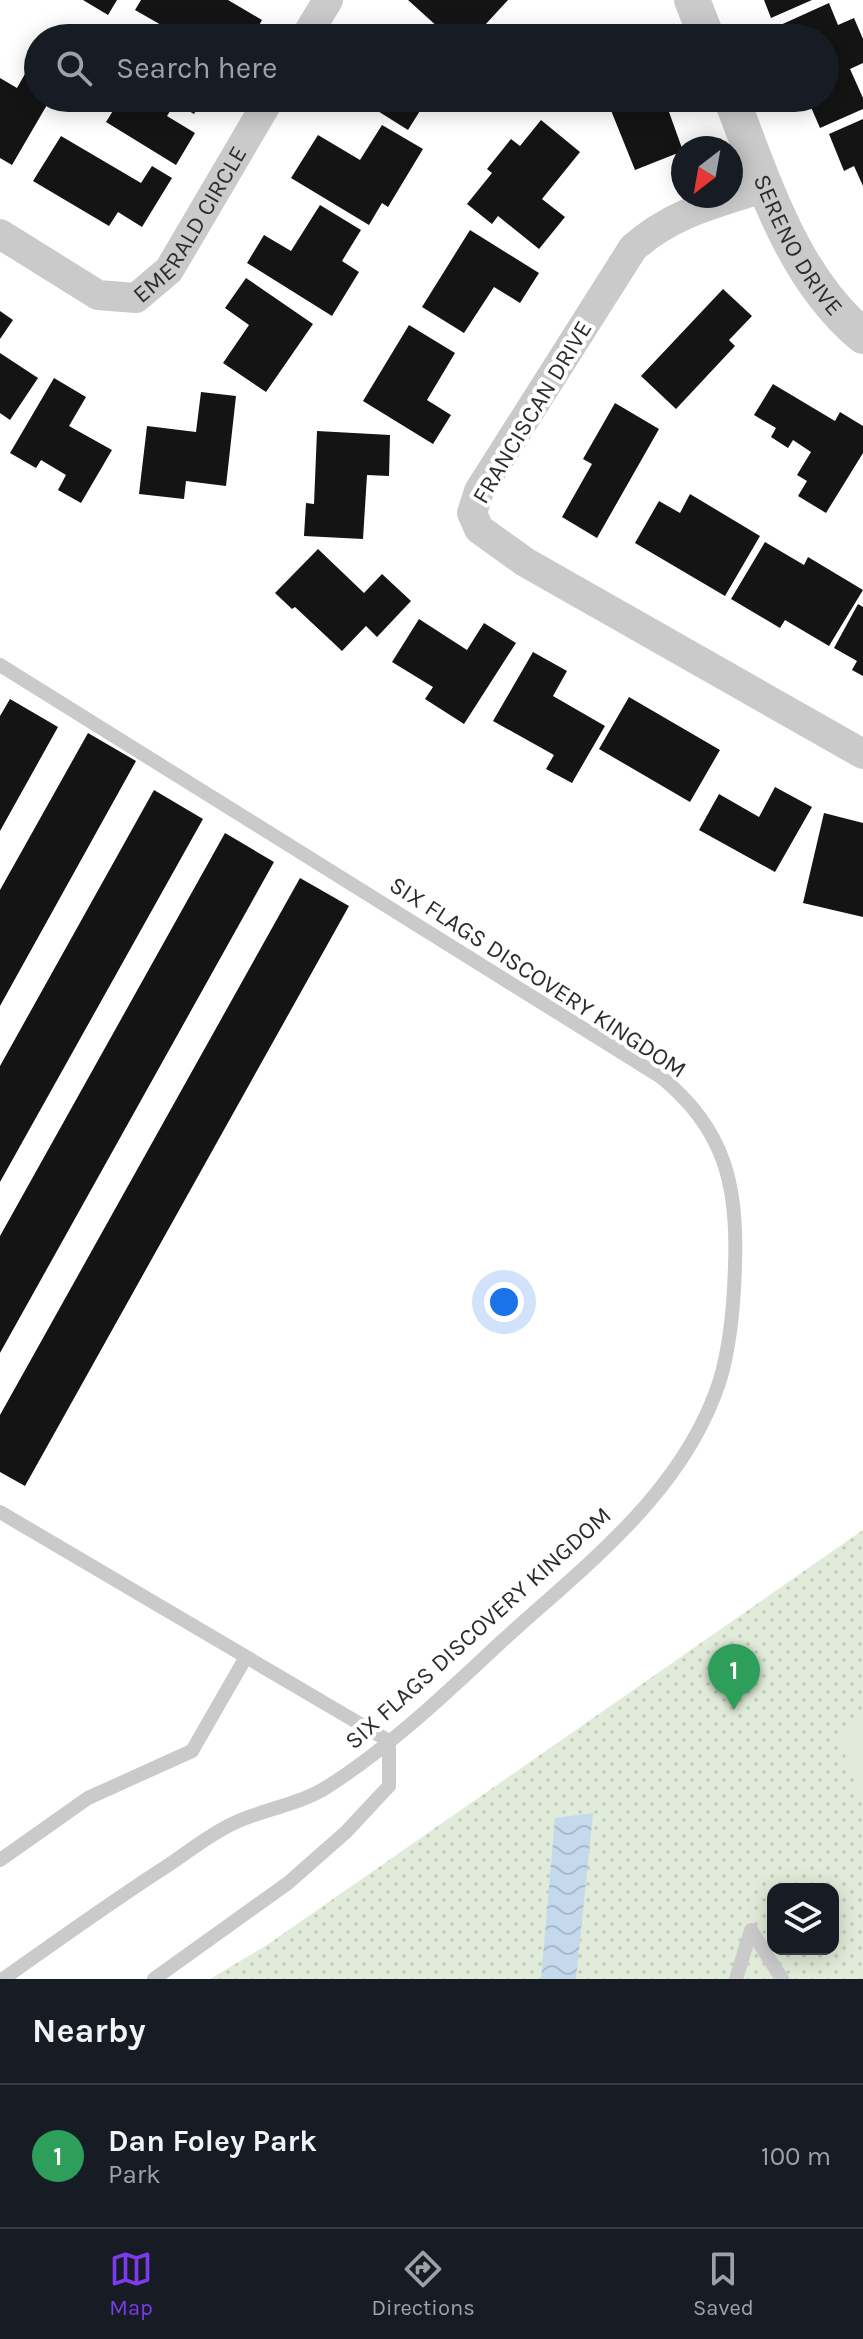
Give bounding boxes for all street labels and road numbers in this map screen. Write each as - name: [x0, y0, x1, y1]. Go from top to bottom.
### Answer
- street label: EMERALD CIRCLE: [127, 141, 253, 308]
- street label: SERENO DRIVE: [748, 170, 849, 321]
- street label: FRANCISCAN DRIVE: [466, 316, 598, 508]
- street label: SIX FLAGS DISCOVERY KINGDOM: [384, 870, 692, 1084]
- street label: SIX FLAGS DISCOVERY KINGDOM: [339, 1501, 617, 1755]

